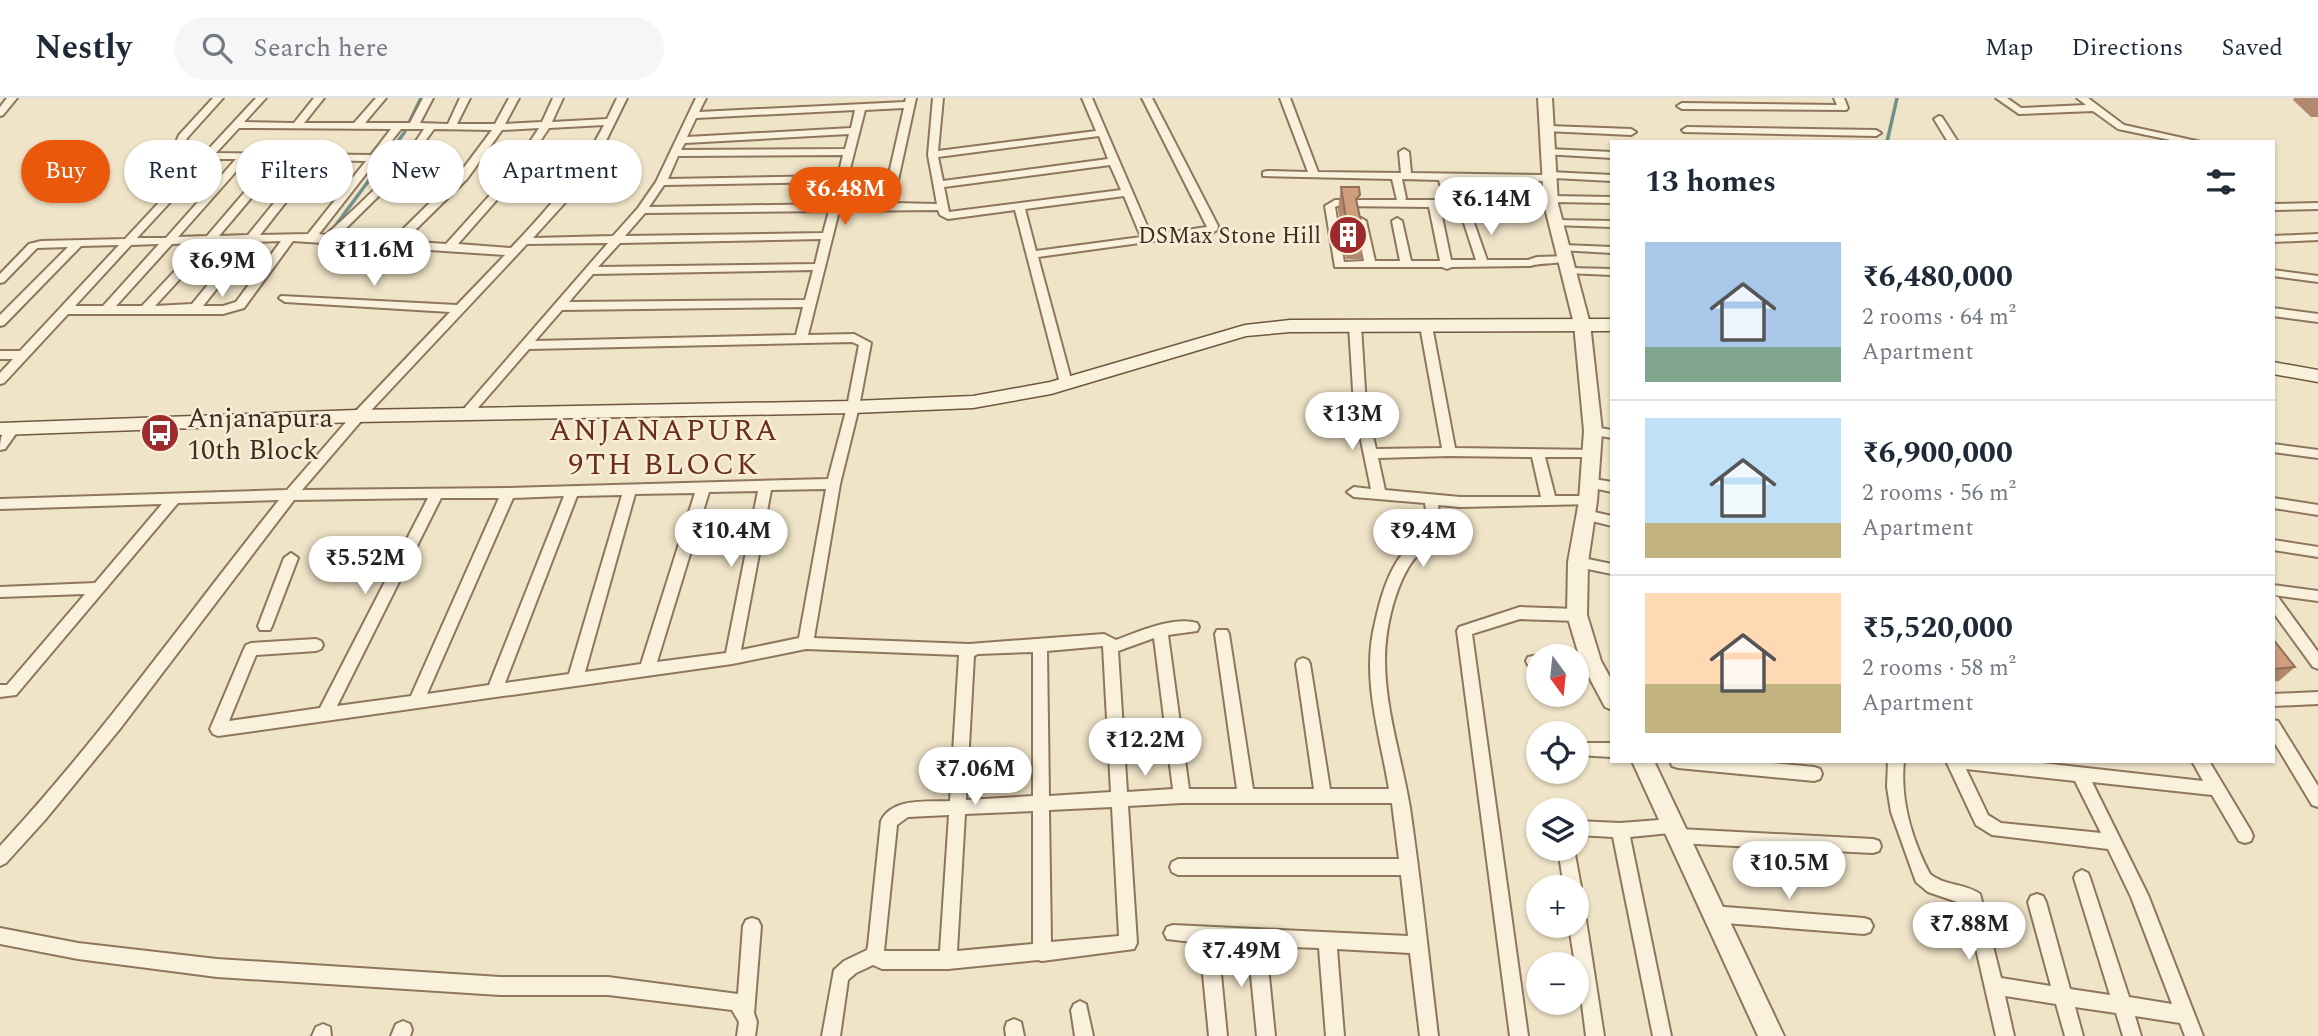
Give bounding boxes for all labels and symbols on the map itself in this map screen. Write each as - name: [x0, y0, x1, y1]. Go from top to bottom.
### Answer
- pin: ₹6.48M: [788, 167, 902, 227]
- pin: ₹6.14M: [1434, 178, 1548, 237]
- building icon: DSMax Stone Hill: [1327, 214, 1369, 256]
- place label: DSMax Stone Hill: [1138, 219, 1321, 254]
- pin: ₹11.6M: [317, 228, 431, 288]
- pin: ₹6.9M: [173, 240, 271, 299]
- pin: ₹13M: [1311, 392, 1393, 452]
- place label: Anjanapura 10th Block: [187, 397, 333, 472]
- district label: ANJANAPURA 9TH BLOCK: [549, 408, 779, 488]
- bus stop icon: Anjanapura 10th Block: [139, 412, 181, 454]
- pin: ₹10.4M: [674, 510, 788, 569]
- pin: ₹9.4M: [1374, 510, 1472, 569]
- pin: ₹5.52M: [308, 536, 422, 596]
- north arrow: [1526, 644, 1589, 707]
- pin: ₹12.2M: [1088, 718, 1202, 778]
- pin: ₹7.06M: [918, 748, 1032, 807]
- pin: ₹10.5M: [1732, 842, 1846, 901]
- pin: ₹7.88M: [1912, 902, 2026, 962]
- pin: ₹7.49M: [1184, 930, 1298, 989]

